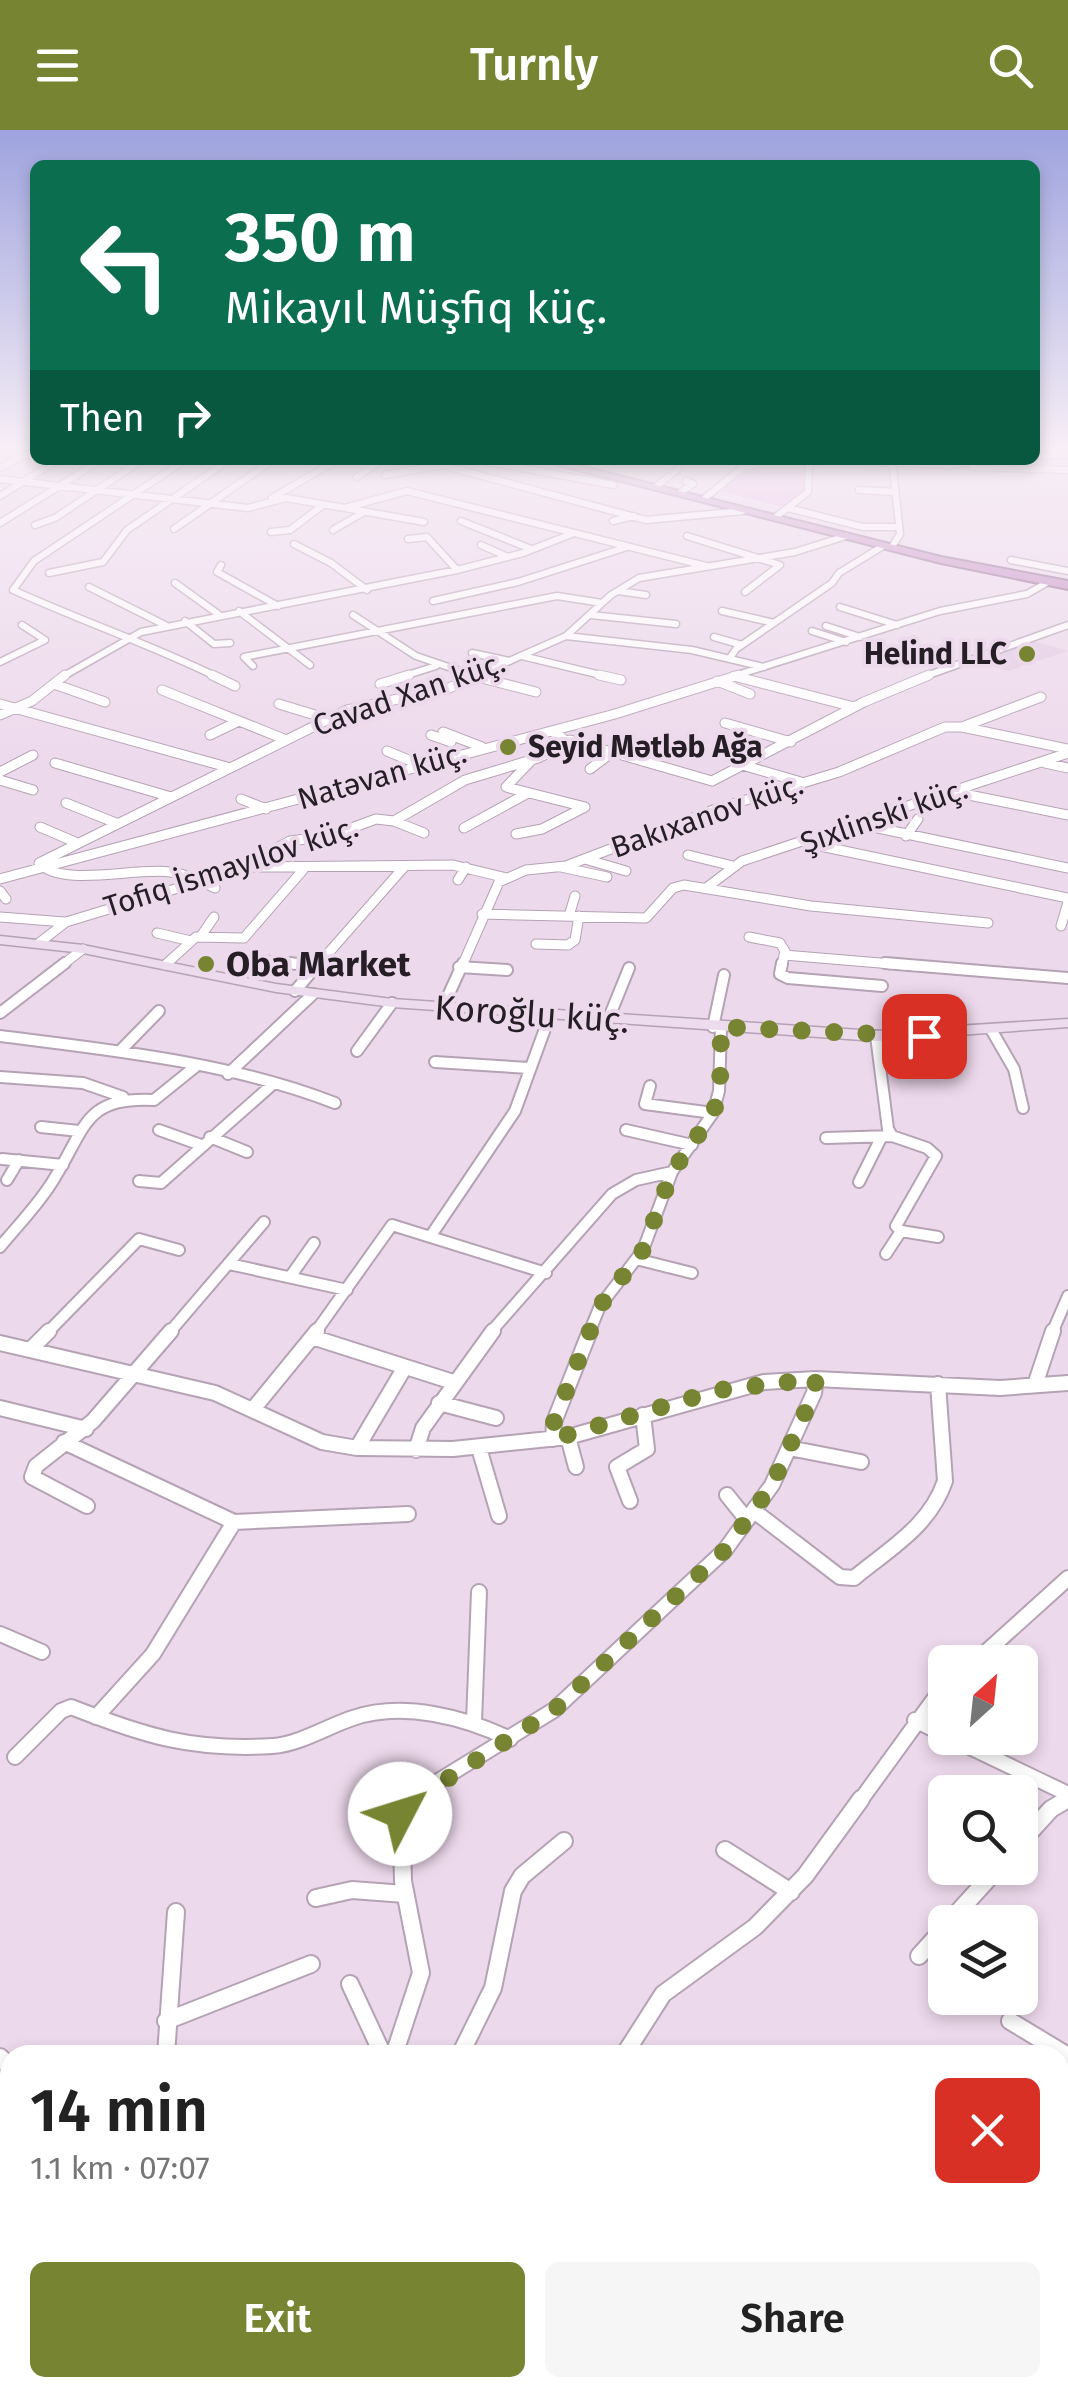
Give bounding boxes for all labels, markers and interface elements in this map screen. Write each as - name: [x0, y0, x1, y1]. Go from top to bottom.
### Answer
- icon: menu: [30, 38, 85, 93]
- text: Turnly: [470, 38, 598, 92]
- icon: search: [983, 38, 1038, 93]
- text: 350 m: [225, 196, 416, 280]
- icon: left: [60, 200, 190, 330]
- text: Mikayıl Müşfiq küç.: [225, 281, 607, 335]
- icon: right: [165, 390, 220, 445]
- text: Then: [60, 395, 145, 441]
- place label: Helind LLC: [864, 636, 1008, 672]
- marker: Helind LLC: [1016, 643, 1038, 665]
- street label: Cavad Xan küç.: [308, 644, 510, 744]
- place label: Seyid Mətləb Ağa: [528, 729, 763, 765]
- street label: Natəvan küç.: [293, 735, 471, 817]
- marker: Seyid Mətləb Ağa: [497, 736, 519, 758]
- street label: Bakıxanov küç.: [606, 766, 808, 866]
- street label: Şıxlinski küç.: [796, 771, 972, 861]
- street label: Tofiq İsmayılov küç.: [99, 809, 363, 925]
- place label: Oba Market: [226, 943, 411, 985]
- marker: Oba Market: [195, 953, 217, 975]
- street label: Koroğlu küç.: [433, 986, 631, 1042]
- pin: [882, 994, 967, 1079]
- icon: arrive: [897, 1009, 952, 1064]
- north arrow: [928, 1645, 1038, 1755]
- map controls: [928, 1645, 1038, 2015]
- position arrow: [348, 1762, 452, 1866]
- button: search: [928, 1775, 1038, 1885]
- button: layers: [928, 1905, 1038, 2015]
- text: 14 min: [30, 2075, 208, 2147]
- button: close: [935, 2078, 1040, 2183]
- text: 1.1 km · 07:07: [30, 2149, 210, 2187]
- button: Exit: [30, 2262, 525, 2377]
- button: Share: [545, 2262, 1040, 2377]

